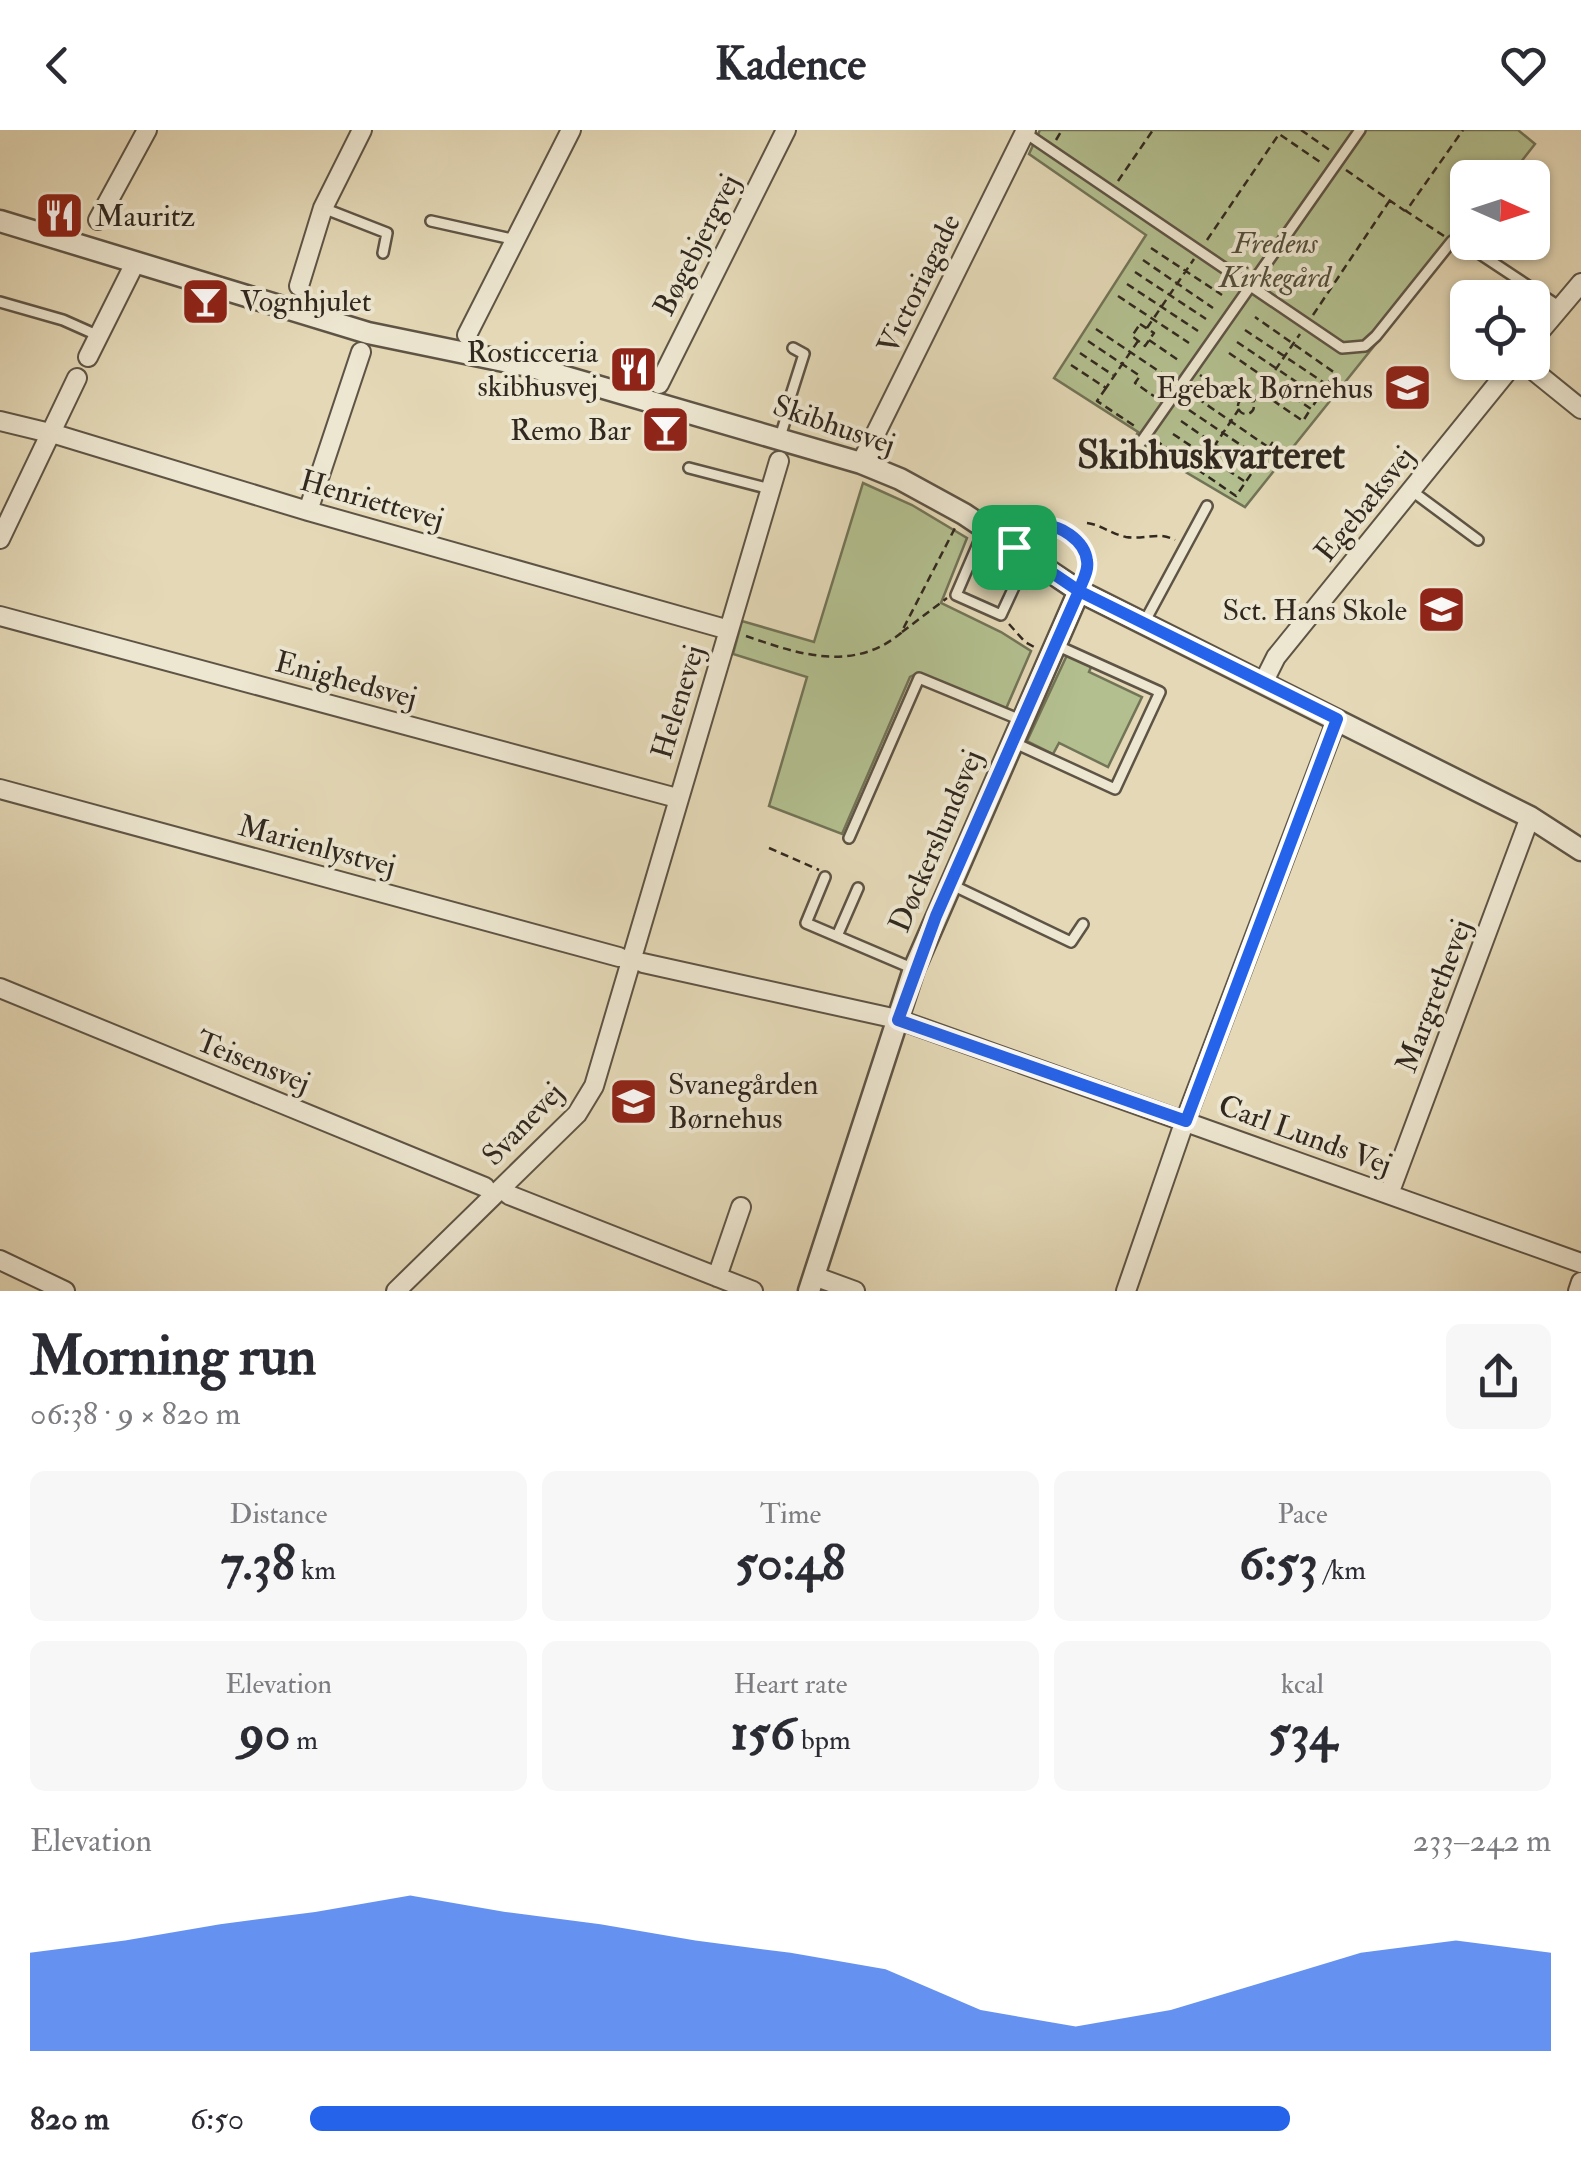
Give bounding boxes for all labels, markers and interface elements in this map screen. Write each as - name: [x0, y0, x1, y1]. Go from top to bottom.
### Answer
- text: Kadence: [715, 37, 866, 93]
- icon: back: [30, 38, 85, 93]
- icon: heart: [1496, 38, 1551, 93]
- north arrow: [1450, 160, 1550, 260]
- map controls: [1450, 160, 1550, 380]
- street label: Bøgebjergvej: [646, 168, 748, 322]
- restaurant icon: Mauritz: [34, 190, 86, 242]
- place label: Mauritz: [95, 198, 195, 235]
- street label: Victoriagade: [869, 208, 969, 360]
- park label: Fredens Kirkegård: [1217, 225, 1333, 296]
- bar icon: Vognhjulet: [179, 275, 231, 327]
- button: locate: [1450, 280, 1550, 380]
- place label: Vognhjulet: [240, 283, 372, 320]
- place label: Rosticceria skibhusvej: [466, 334, 599, 405]
- restaurant icon: Rosticceria skibhusvej: [607, 343, 659, 395]
- school or university icon: Egebæk Børnehus: [1382, 362, 1434, 414]
- place label: Egebæk Børnehus: [1156, 370, 1373, 407]
- street label: Skibhusvej: [768, 387, 900, 463]
- bar icon: Remo Bar: [640, 404, 692, 456]
- place label: Remo Bar: [510, 412, 631, 449]
- district label: Skibhuskvarteret: [1077, 430, 1345, 481]
- street label: Egebæksvej: [1307, 439, 1423, 569]
- street label: Henriettevej: [296, 462, 448, 538]
- pin: [972, 505, 1057, 590]
- icon: arrive: [987, 520, 1042, 575]
- school or university icon: Sct. Hans Skole: [1416, 584, 1468, 636]
- place label: Sct. Hans Skole: [1222, 592, 1407, 629]
- street label: Helenevej: [643, 641, 713, 763]
- street label: Enighedsvej: [271, 643, 421, 717]
- street label: Døckerslundsvej: [881, 744, 991, 938]
- street label: Marienlystvej: [234, 807, 400, 885]
- street label: Margrethevej: [1388, 914, 1480, 1078]
- street label: Teisensvej: [191, 1022, 315, 1102]
- place label: Svanegården Børnehus: [668, 1066, 818, 1137]
- street label: Svanevej: [474, 1075, 572, 1173]
- school or university icon: Svanegården Børnehus: [607, 1075, 659, 1127]
- street label: Carl Lunds Vej: [1213, 1087, 1397, 1183]
- text: Morning run: [30, 1322, 316, 1391]
- button: share: [1446, 1324, 1551, 1429]
- text: 06:38 · 9 × 820 m: [30, 1394, 241, 1434]
- text: Distance: [230, 1497, 327, 1532]
- text: Time: [760, 1497, 821, 1532]
- text: Pace: [1277, 1497, 1328, 1532]
- text: 7.38: [221, 1532, 295, 1595]
- text: 50:48: [736, 1532, 845, 1595]
- text: 6:53: [1239, 1532, 1318, 1595]
- text: km: [295, 1553, 336, 1588]
- text: /km: [1318, 1553, 1366, 1588]
- text: Elevation: [225, 1667, 332, 1702]
- text: Heart rate: [734, 1667, 847, 1702]
- text: kcal: [1281, 1667, 1324, 1702]
- text: 90: [239, 1702, 290, 1765]
- text: 156: [730, 1702, 795, 1765]
- text: 534: [1269, 1702, 1336, 1765]
- text: m: [290, 1723, 318, 1758]
- text: bpm: [795, 1723, 851, 1758]
- text: Elevation: [30, 1821, 152, 1861]
- text: 233–242 m: [1413, 1821, 1551, 1861]
- text: 820 m: [30, 2099, 109, 2139]
- text: 6:50: [190, 2099, 244, 2139]

